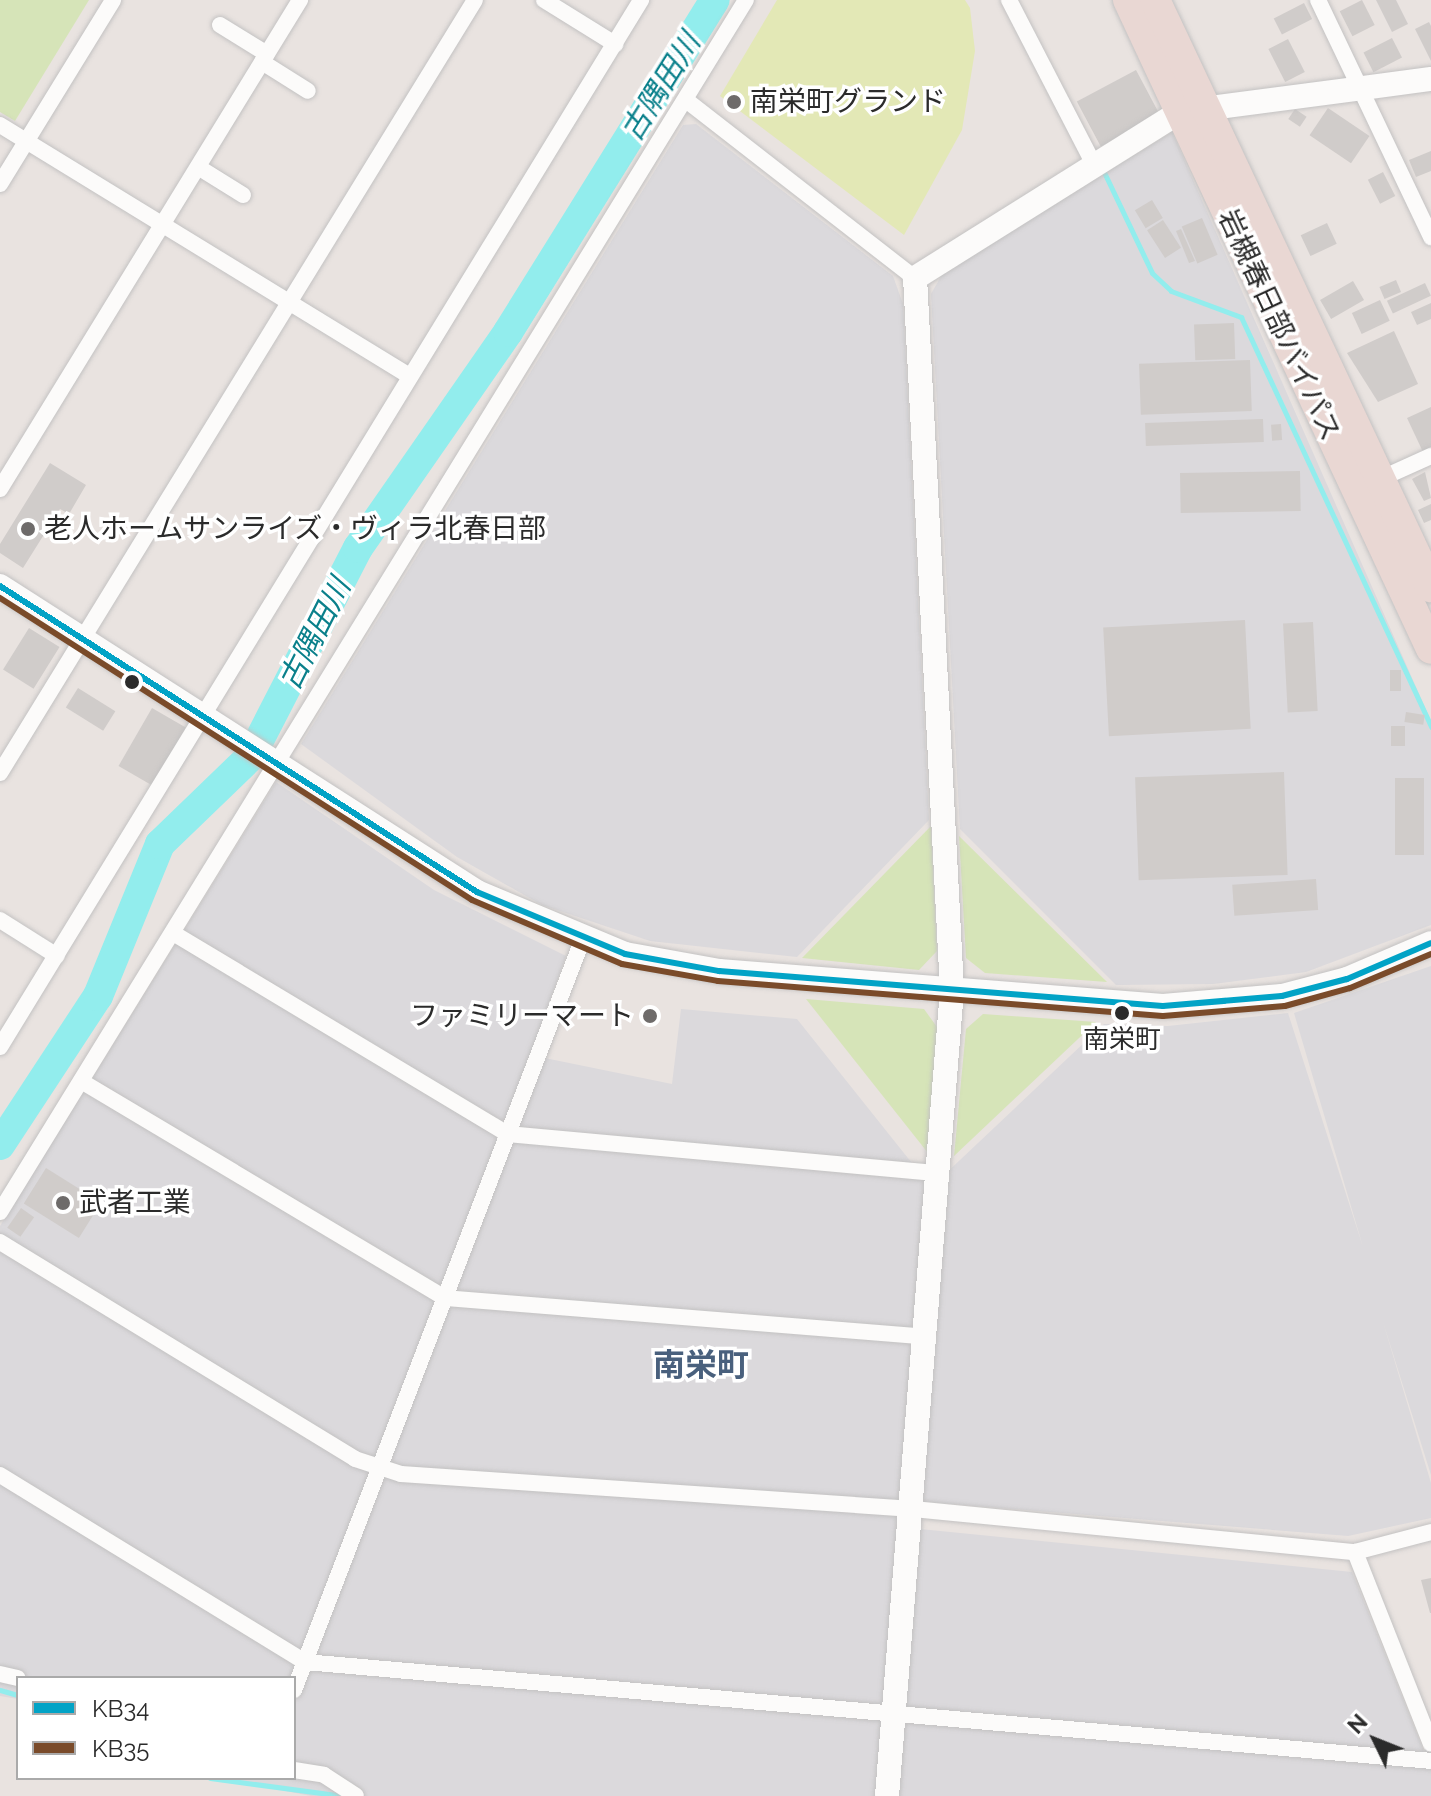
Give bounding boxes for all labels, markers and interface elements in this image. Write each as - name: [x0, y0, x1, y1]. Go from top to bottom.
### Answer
- water label: 古隅田川: [614, 27, 708, 147]
- place label: 南栄町グランド: [750, 85, 946, 119]
- marker: 南栄町グランド: [725, 93, 743, 111]
- street label: 岩槻春日部バイパス: [1211, 204, 1347, 446]
- place label: 老人ホームサンライズ・ヴィラ北春日部: [44, 512, 548, 546]
- marker: 老人ホームサンライズ・ヴィラ北春日部: [19, 520, 37, 538]
- water label: 古隅田川: [272, 572, 358, 696]
- unlabelled marker: [124, 674, 140, 690]
- place label: ファミリーマート: [410, 999, 634, 1033]
- marker: 南栄町: [1114, 1005, 1130, 1021]
- marker: ファミリーマート: [641, 1007, 659, 1025]
- place label: 南栄町: [1083, 1024, 1161, 1056]
- place label: 武者工業: [79, 1186, 191, 1220]
- marker: 武者工業: [54, 1194, 72, 1212]
- district label: 南栄町: [653, 1346, 749, 1384]
- legend: [16, 1676, 296, 1780]
- text: KB34: [92, 1694, 149, 1723]
- north arrow: [1335, 1700, 1415, 1780]
- text: N: [1342, 1709, 1373, 1739]
- text: KB35: [92, 1734, 149, 1763]

